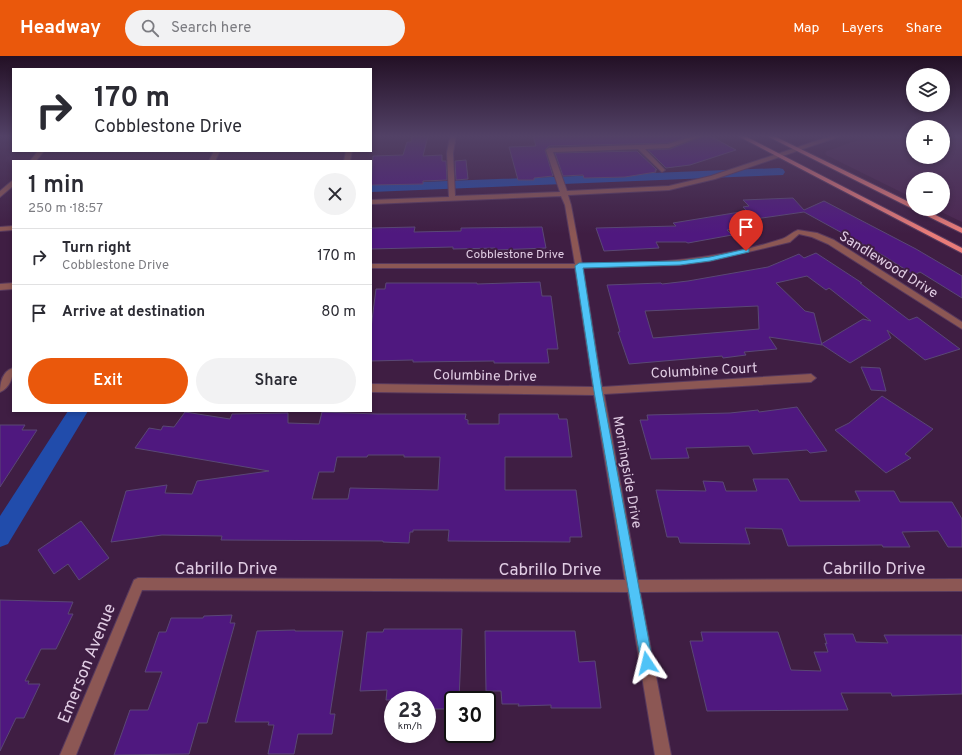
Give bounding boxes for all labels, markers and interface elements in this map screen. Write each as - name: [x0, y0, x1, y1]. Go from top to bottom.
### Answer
- search box: [125, 10, 405, 46]
- text: Headway: [20, 16, 101, 40]
- icon: search: [139, 17, 161, 39]
- text: Search here: [171, 19, 251, 38]
- text: Map: [793, 20, 819, 37]
- text: Layers: [841, 20, 883, 37]
- text: Share: [905, 20, 942, 37]
- map controls: [906, 68, 950, 216]
- button: layers: [906, 68, 950, 112]
- text: 170 m: [94, 81, 170, 117]
- icon: right: [28, 84, 80, 136]
- text: Cobblestone Drive: [94, 116, 242, 139]
- button: +: [906, 120, 950, 164]
- text: 1 min: [28, 171, 85, 201]
- button: −: [906, 172, 950, 216]
- button: close: [314, 173, 356, 215]
- text: 250 m · 18:57: [28, 201, 103, 217]
- pin: [729, 210, 763, 251]
- icon: arrive: [735, 216, 757, 238]
- street label: Sandlewood Drive: [836, 228, 941, 302]
- text: Turn right: [62, 239, 131, 258]
- icon: right: [28, 246, 50, 268]
- text: 170 m: [317, 247, 356, 266]
- street label: Cobblestone Drive: [466, 247, 564, 263]
- text: Cobblestone Drive: [62, 258, 169, 274]
- icon: arrive: [28, 302, 50, 324]
- text: Arrive at destination: [62, 303, 205, 322]
- text: 80 m: [321, 303, 356, 322]
- button: Exit: [28, 358, 188, 404]
- button: Share: [196, 358, 356, 404]
- street label: Columbine Court: [650, 360, 758, 383]
- street label: Columbine Drive: [433, 367, 537, 386]
- street label: Morningside Drive: [608, 415, 645, 530]
- street label: Cabrillo Drive: [175, 559, 277, 581]
- street label: Cabrillo Drive: [823, 559, 925, 581]
- street label: Cabrillo Drive: [499, 560, 601, 582]
- street label: Emerson Avenue: [54, 601, 122, 727]
- position arrow: [626, 642, 668, 684]
- speed limit sign: 30: [444, 691, 496, 743]
- text: 23: [398, 699, 422, 725]
- text: km/h: [398, 720, 422, 733]

